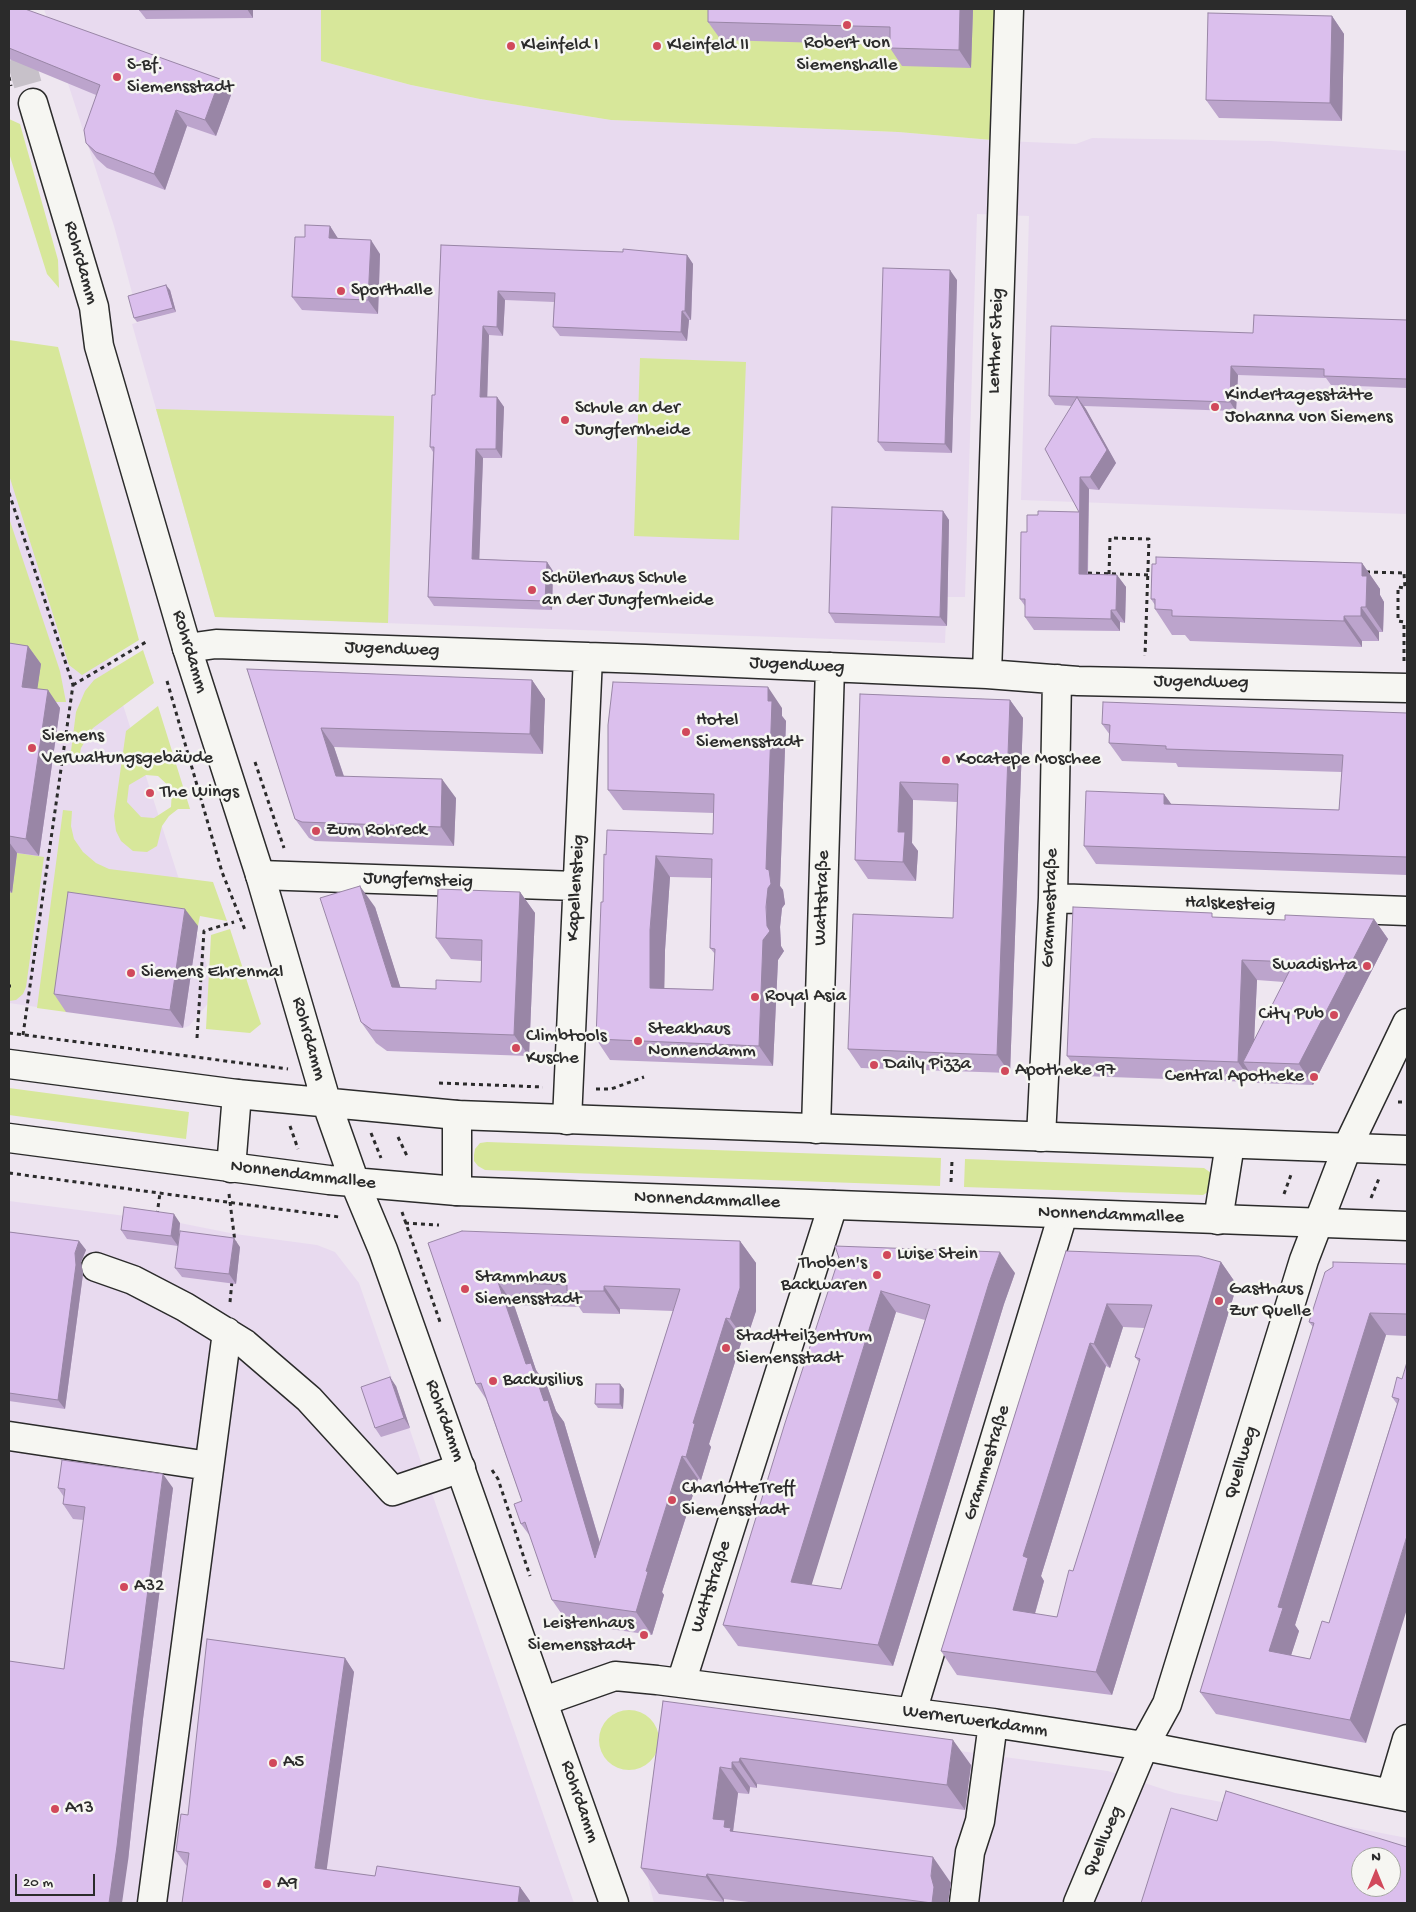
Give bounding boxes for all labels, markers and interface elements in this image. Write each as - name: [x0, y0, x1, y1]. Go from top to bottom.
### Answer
- marker: Robert von Siemenshalle: [841, 19, 853, 31]
- place label: Robert von Siemenshalle: [797, 33, 897, 77]
- place label: Kleinfeld I: [521, 35, 599, 57]
- place label: Kleinfeld II: [667, 35, 749, 57]
- marker: Kleinfeld I: [505, 40, 517, 52]
- marker: Kleinfeld II: [651, 40, 663, 52]
- place label: S-Bf. Siemensstadt: [127, 55, 233, 99]
- marker: S-Bf. Siemensstadt: [111, 71, 123, 83]
- street label: Rohrdamm: [57, 219, 103, 307]
- place label: Sporthalle: [351, 280, 432, 302]
- marker: Sporthalle: [335, 285, 347, 297]
- street label: Lenther Steig: [984, 288, 1010, 394]
- place label: Kindertagesstätte Johanna von Siemens: [1225, 385, 1393, 429]
- place label: Schule an der Jungfernheide: [575, 398, 690, 442]
- marker: Kindertagesstätte Johanna von Siemens: [1209, 401, 1221, 413]
- marker: Schule an der Jungfernheide: [559, 414, 571, 426]
- place label: Schülerhaus Schule an der Jungfernheide: [542, 568, 714, 612]
- marker: Schülerhaus Schule an der Jungfernheide: [526, 584, 538, 596]
- street label: Rohrdamm: [166, 608, 212, 696]
- street label: Jugendweg: [344, 637, 440, 663]
- street label: Jugendweg: [749, 652, 845, 680]
- street label: Jugendweg: [1153, 671, 1249, 695]
- place label: Hotel Siemensstadt: [696, 710, 802, 754]
- place label: Siemens Verwaltungsgebäude: [42, 726, 213, 770]
- marker: Hotel Siemensstadt: [680, 726, 692, 738]
- marker: Siemens Verwaltungsgebäude: [26, 742, 38, 754]
- place label: Kocatepe Moschee: [956, 749, 1101, 771]
- marker: Kocatepe Moschee: [940, 754, 952, 766]
- place label: The Wings: [160, 782, 239, 804]
- marker: The Wings: [144, 787, 156, 799]
- place label: Zum Rohreck: [326, 820, 427, 842]
- marker: Zum Rohreck: [310, 825, 322, 837]
- street label: Kapellensteig: [563, 834, 591, 942]
- street label: Grammestraße: [1038, 848, 1064, 968]
- street label: Wattstraße: [810, 850, 836, 946]
- street label: Jungfernsteig: [363, 868, 473, 894]
- street label: Halskesteig: [1184, 892, 1276, 918]
- place label: Swadishta: [1272, 955, 1357, 977]
- marker: Swadishta: [1361, 960, 1373, 972]
- place label: Siemens Ehrenmal: [141, 962, 283, 984]
- marker: Siemens Ehrenmal: [125, 967, 137, 979]
- place label: Royal Asia: [765, 986, 846, 1008]
- marker: Royal Asia: [749, 991, 761, 1003]
- street label: Rohrdamm: [285, 995, 331, 1083]
- place label: City Pub: [1259, 1004, 1324, 1026]
- marker: City Pub: [1328, 1009, 1340, 1021]
- place label: Steakhaus Nonnendamm: [648, 1019, 756, 1063]
- place label: Climbtools Kusche: [526, 1026, 607, 1070]
- marker: Steakhaus Nonnendamm: [632, 1035, 644, 1047]
- marker: Climbtools Kusche: [510, 1042, 522, 1054]
- place label: Daily Pizza: [884, 1054, 971, 1076]
- marker: Daily Pizza: [868, 1059, 880, 1071]
- place label: Apotheke 97: [1015, 1060, 1115, 1082]
- marker: Apotheke 97: [999, 1065, 1011, 1077]
- place label: Central Apotheke: [1165, 1066, 1304, 1088]
- marker: Central Apotheke: [1308, 1071, 1320, 1083]
- street label: Nonnendammallee: [229, 1156, 377, 1196]
- street label: Nonnendammallee: [633, 1187, 781, 1215]
- street label: Nonnendammallee: [1037, 1202, 1185, 1230]
- place label: Luise Stein: [897, 1244, 978, 1266]
- marker: Luise Stein: [881, 1249, 893, 1261]
- place label: Thoben's Backwaren: [781, 1253, 867, 1297]
- place label: Stammhaus Siemensstadt: [475, 1267, 581, 1311]
- marker: Thoben's Backwaren: [871, 1269, 883, 1281]
- place label: Gasthaus Zur Quelle: [1229, 1279, 1311, 1323]
- marker: Stammhaus Siemensstadt: [459, 1283, 471, 1295]
- marker: Gasthaus Zur Quelle: [1213, 1295, 1225, 1307]
- place label: Stadtteilzentrum Siemensstadt: [736, 1326, 872, 1370]
- marker: Stadtteilzentrum Siemensstadt: [720, 1342, 732, 1354]
- place label: Backusilius: [503, 1370, 582, 1392]
- marker: Backusilius: [487, 1375, 499, 1387]
- street label: Rohrdamm: [419, 1377, 469, 1465]
- street label: Grammestraße: [960, 1403, 1016, 1523]
- street label: Quellweg: [1220, 1424, 1264, 1502]
- place label: CharlotteTreff Siemensstadt: [682, 1478, 795, 1522]
- marker: CharlotteTreff Siemensstadt: [666, 1494, 678, 1506]
- street label: Wattstraße: [686, 1538, 738, 1636]
- place label: A32: [134, 1576, 164, 1598]
- marker: A32: [118, 1581, 130, 1593]
- place label: Leistenhaus Siemensstadt: [528, 1613, 634, 1657]
- marker: Leistenhaus Siemensstadt: [638, 1629, 650, 1641]
- street label: Wernerwerkdamm: [901, 1701, 1049, 1743]
- place label: A5: [283, 1752, 304, 1774]
- marker: A5: [267, 1757, 279, 1769]
- street label: Rohrdamm: [554, 1758, 604, 1846]
- place label: A13: [65, 1798, 94, 1820]
- marker: A13: [49, 1803, 61, 1815]
- street label: Quellweg: [1079, 1803, 1129, 1881]
- north arrow: [1351, 1847, 1401, 1897]
- text: N: [1371, 1849, 1381, 1866]
- scale bar: [18, 1864, 98, 1896]
- place label: A9: [277, 1873, 298, 1895]
- text: 20 m: [23, 1874, 53, 1892]
- marker: A9: [261, 1878, 273, 1890]

